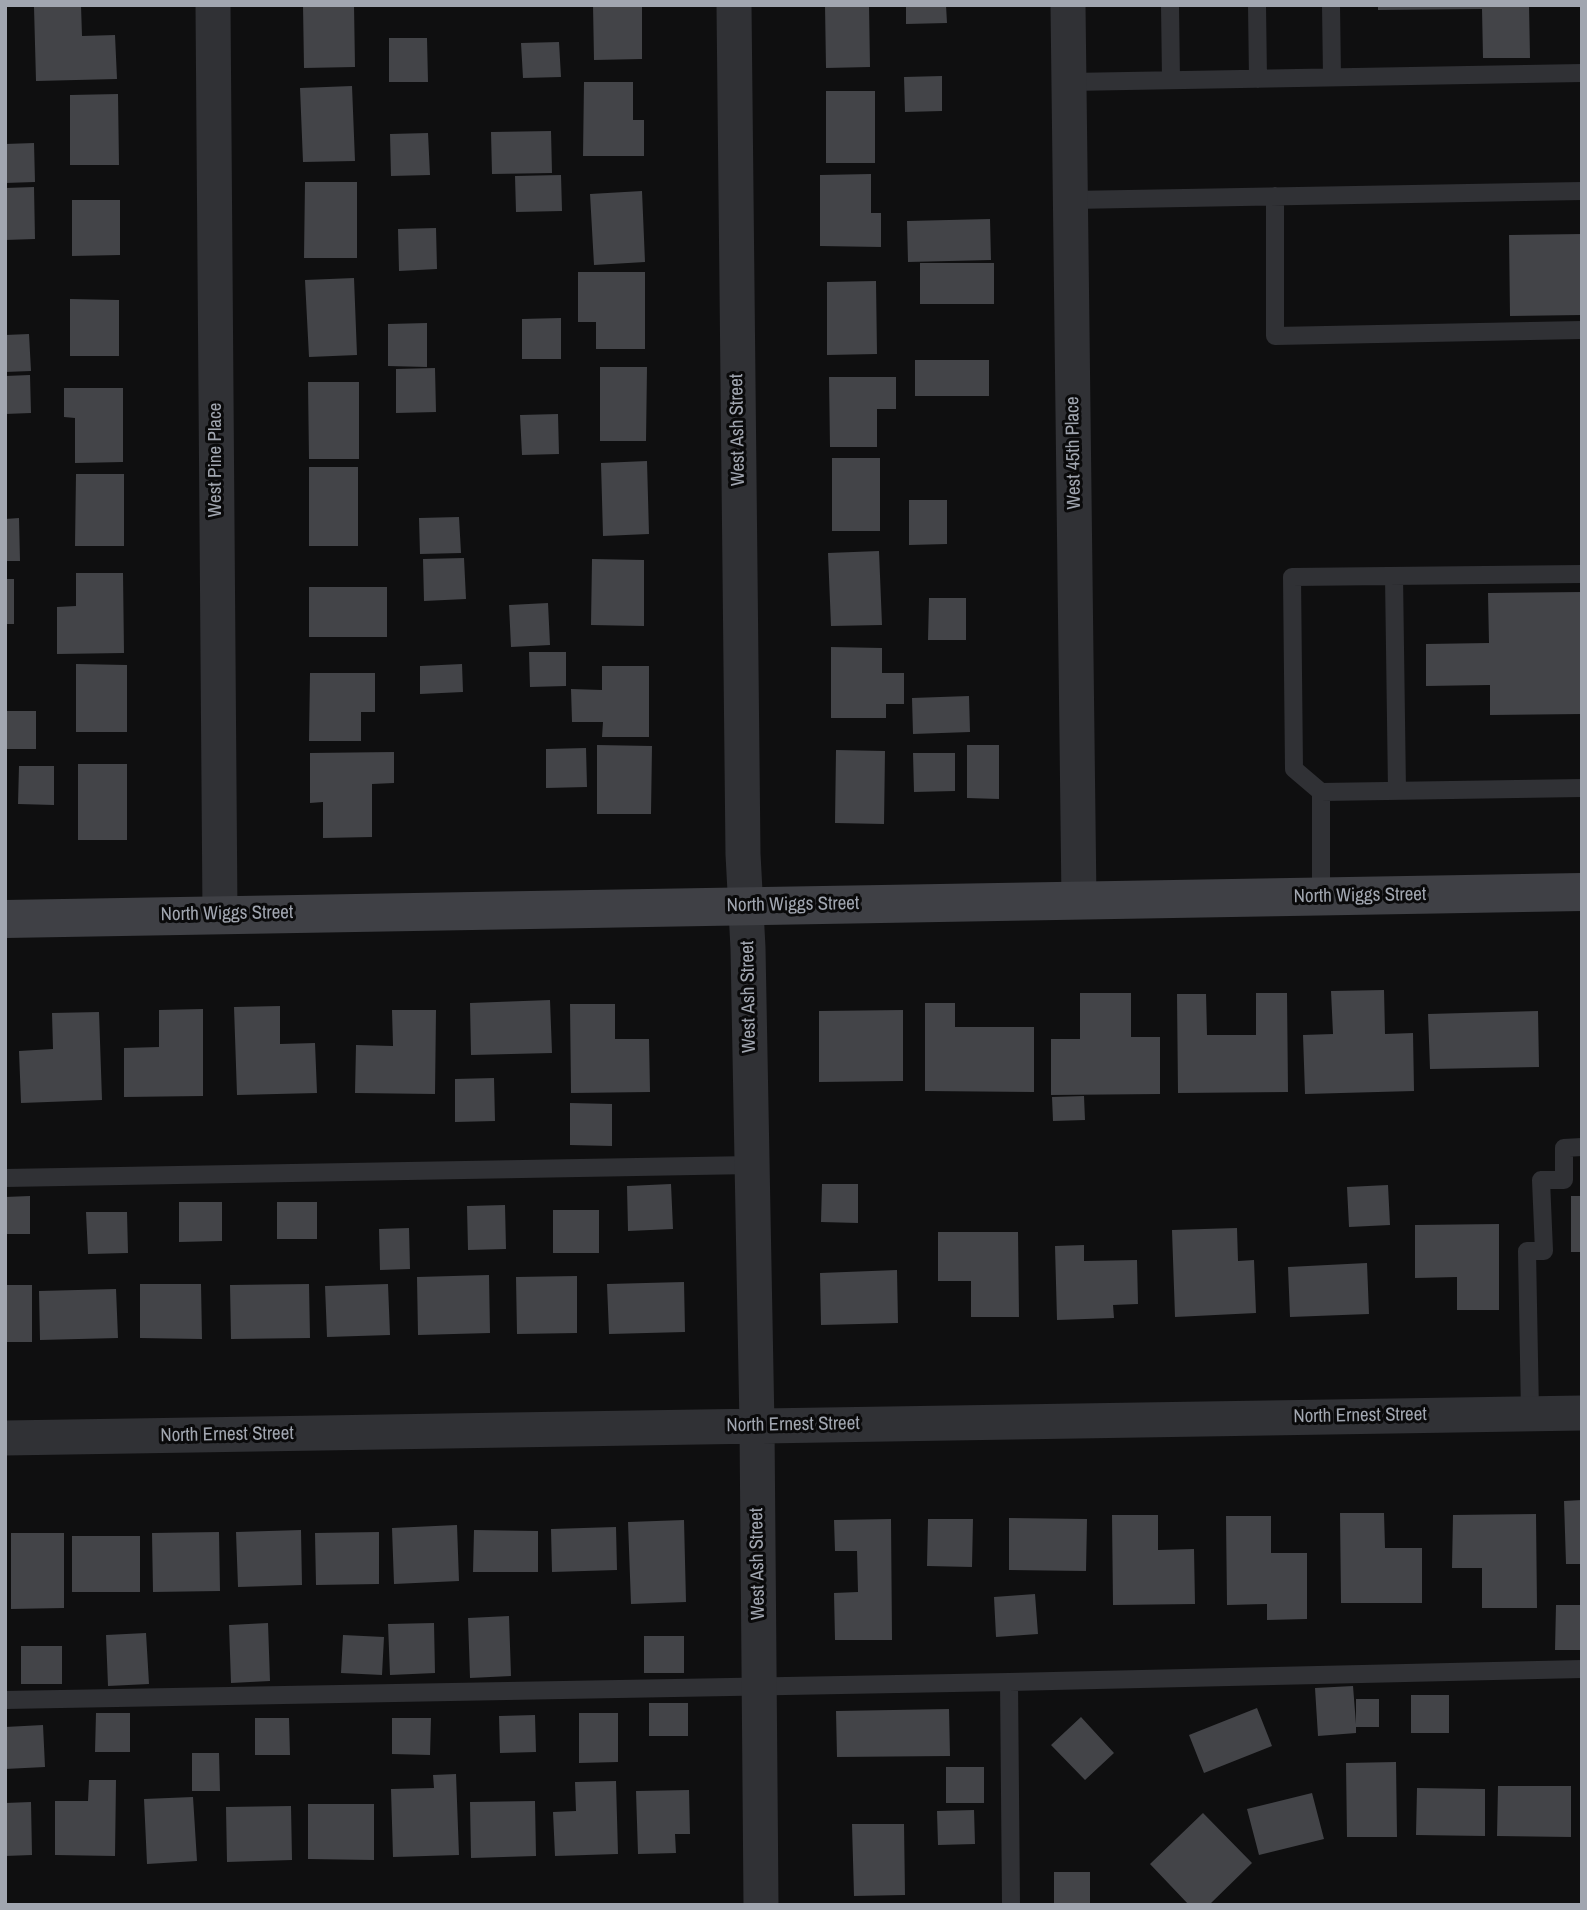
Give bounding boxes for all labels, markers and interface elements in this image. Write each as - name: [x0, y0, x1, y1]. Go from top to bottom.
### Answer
- street label: West Ash Street: [726, 374, 750, 486]
- street label: West 45th Place: [1062, 396, 1086, 510]
- street label: West Pine Place: [205, 403, 227, 517]
- street label: North Wiggs Street: [1294, 883, 1426, 909]
- street label: North Wiggs Street: [727, 892, 859, 918]
- street label: North Wiggs Street: [161, 901, 293, 927]
- street label: West Ash Street: [737, 941, 761, 1053]
- street label: North Ernest Street: [1293, 1403, 1427, 1429]
- street label: North Ernest Street: [726, 1412, 860, 1438]
- street label: North Ernest Street: [160, 1422, 294, 1448]
- street label: West Ash Street: [746, 1508, 770, 1620]

